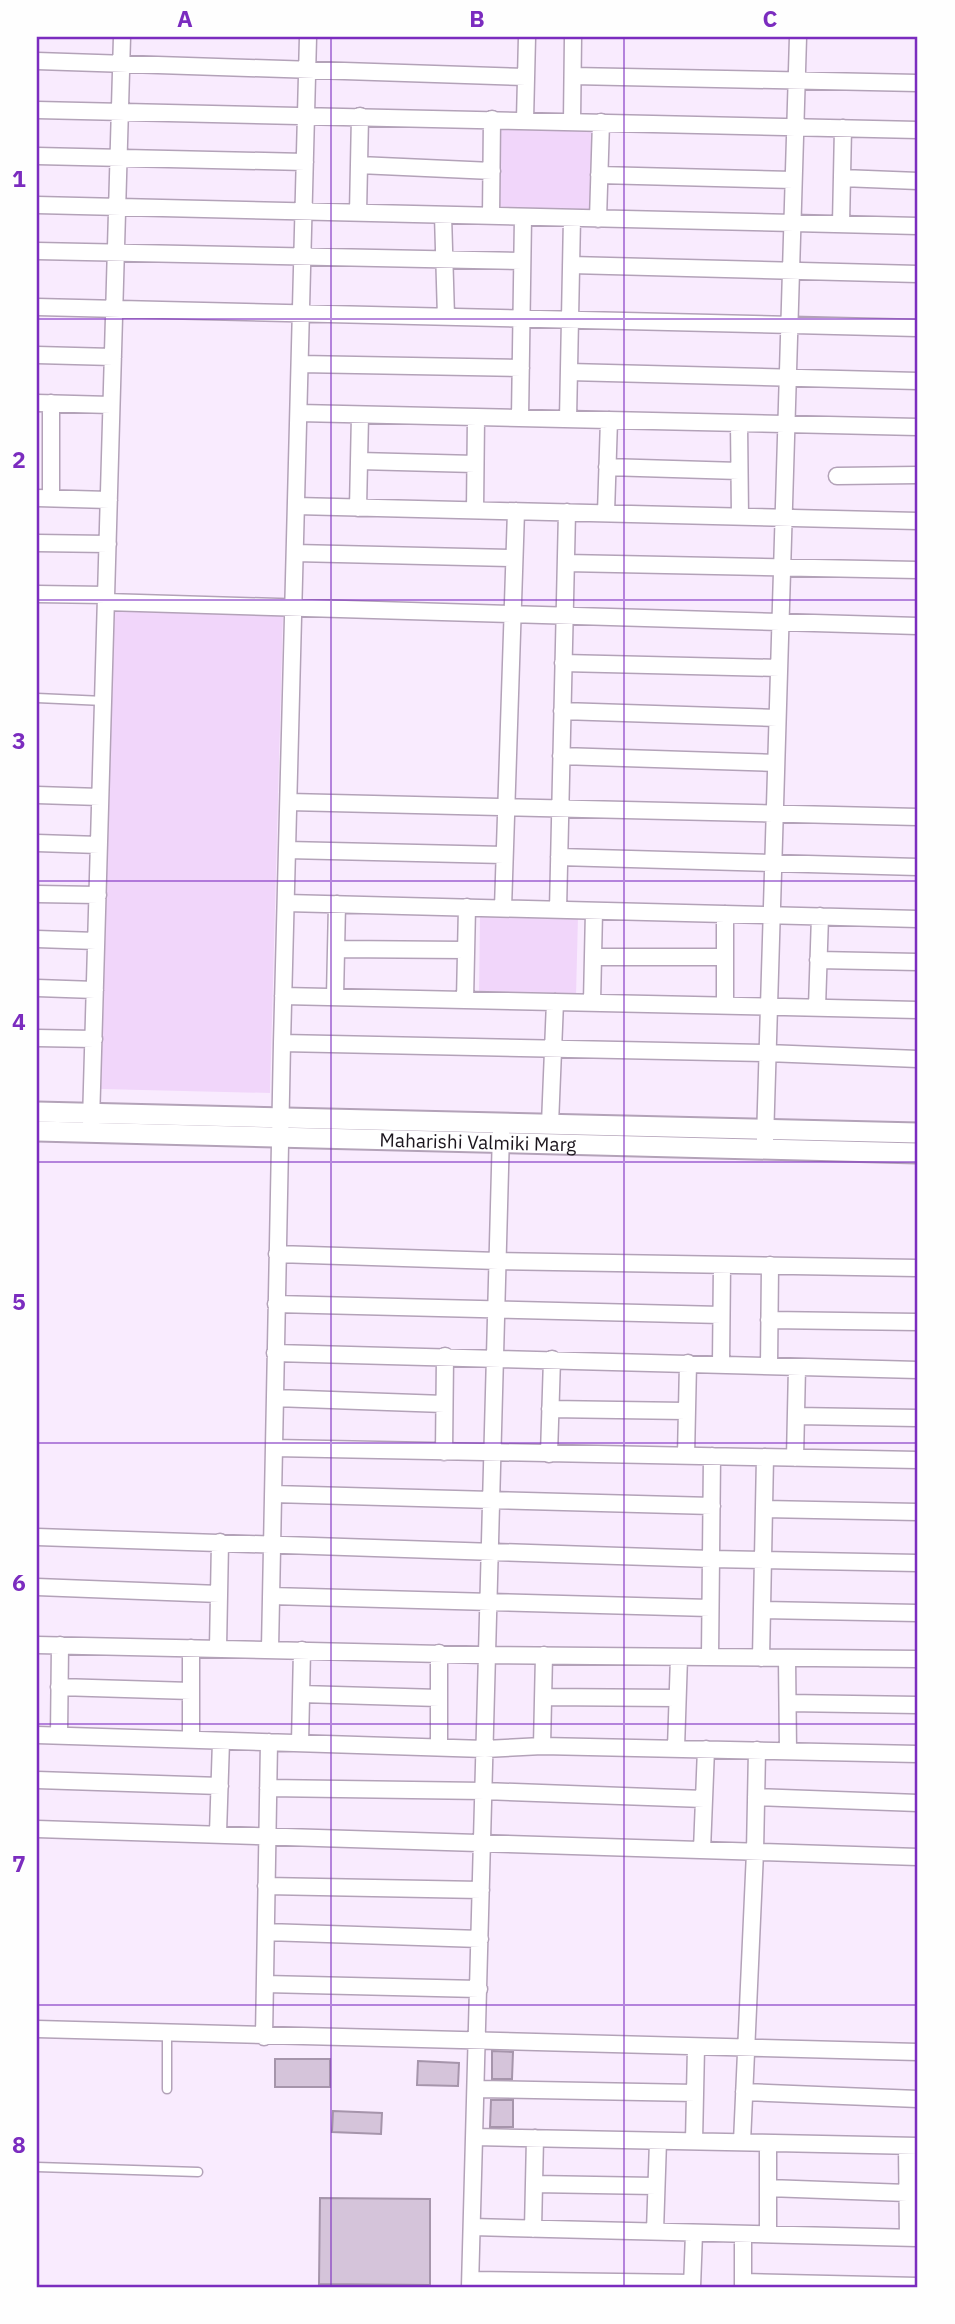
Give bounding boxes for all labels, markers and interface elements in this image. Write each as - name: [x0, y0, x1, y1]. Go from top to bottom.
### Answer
- text: A: [177, 3, 193, 33]
- text: B: [469, 3, 485, 33]
- text: C: [763, 3, 778, 33]
- text: 1: [12, 163, 26, 193]
- text: 2: [12, 444, 26, 474]
- text: 3: [12, 725, 26, 755]
- text: 4: [12, 1006, 26, 1036]
- street label: Maharishi Valmiki Marg: [379, 1128, 577, 1156]
- text: 5: [12, 1286, 26, 1316]
- text: 6: [12, 1567, 26, 1597]
- text: 7: [12, 1848, 26, 1878]
- text: 8: [12, 2129, 26, 2159]

